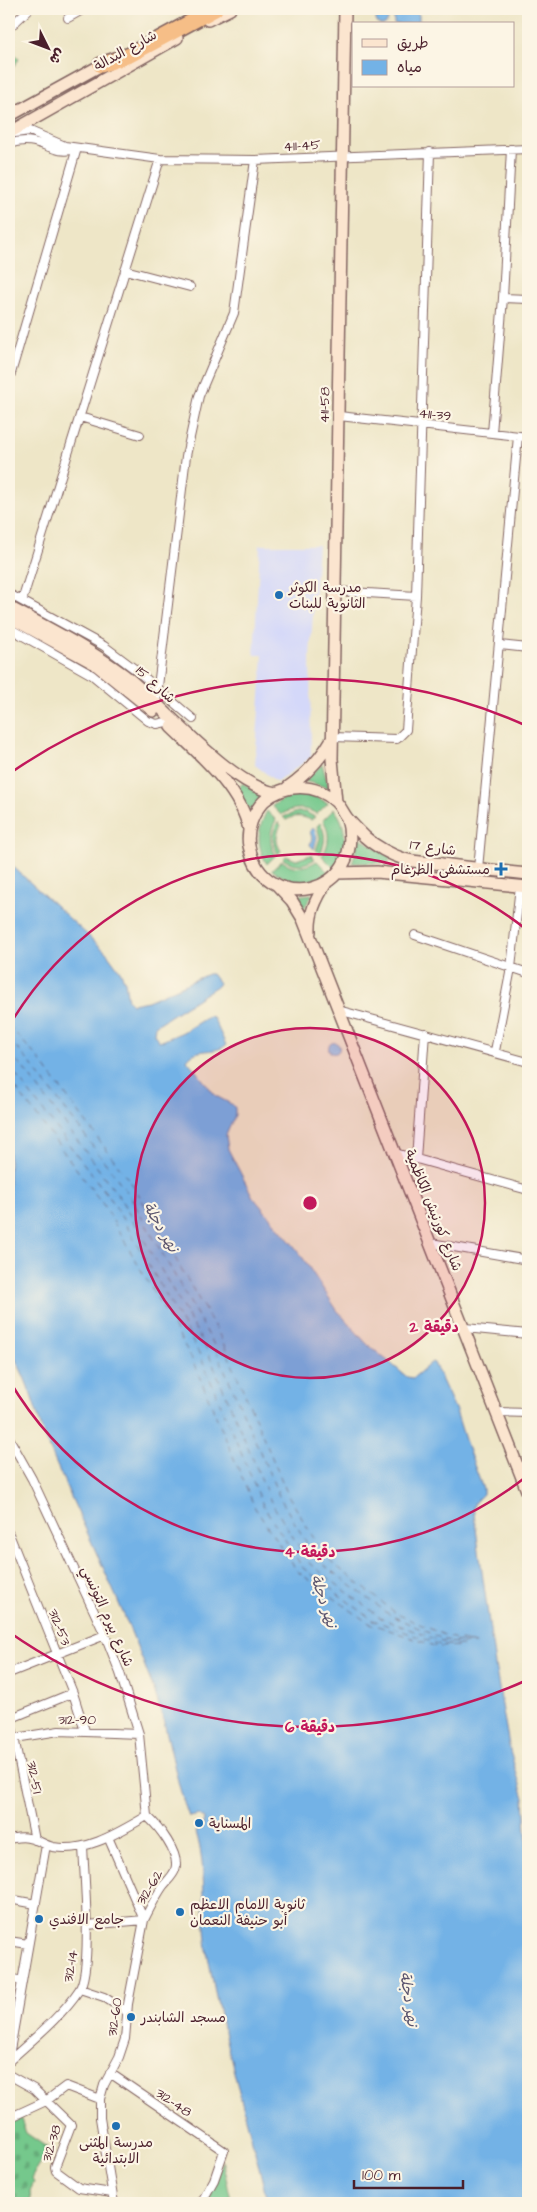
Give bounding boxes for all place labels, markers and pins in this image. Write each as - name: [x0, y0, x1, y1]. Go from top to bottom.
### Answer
- place label: مدرسة الكوثر الثانوية للبنات: [288, 578, 366, 614]
- marker: مدرسة الكوثر الثانوية للبنات: [273, 589, 285, 601]
- place label: مستشفى الظرغام: [391, 860, 490, 880]
- marker: مستشفى الظرغام: [494, 862, 508, 876]
- centre of rings: [301, 1194, 319, 1212]
- place label: المسناية: [209, 1814, 251, 1834]
- marker: المسناية: [193, 1817, 205, 1829]
- place label: ثانوية الامام الاعظم أبو حنيفة النعمان: [190, 1895, 306, 1931]
- marker: ثانوية الامام الاعظم أبو حنيفة النعمان: [174, 1906, 186, 1918]
- place label: جامع الافندي: [49, 1910, 124, 1930]
- marker: جامع الافندي: [33, 1913, 45, 1925]
- place label: مسجد الشابندر: [140, 2008, 226, 2028]
- marker: مسجد الشابندر: [125, 2011, 137, 2023]
- marker: مدرسة المثنى الابتدائية: [110, 2120, 122, 2132]
- place label: مدرسة المثنى الابتدائية: [79, 2133, 153, 2169]

